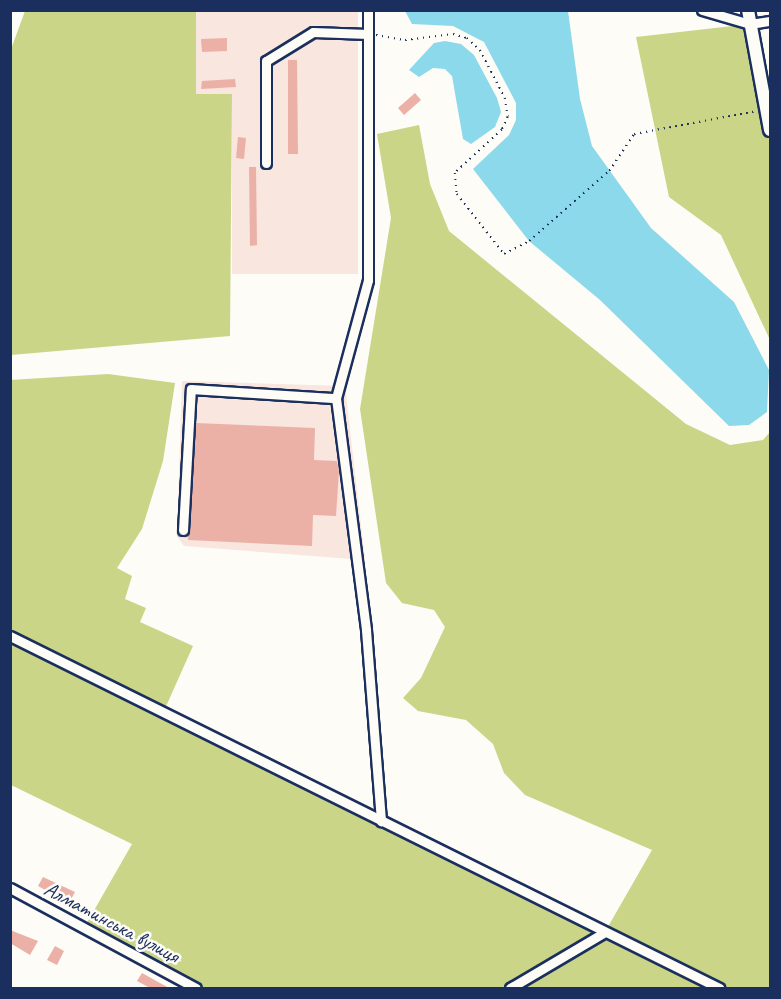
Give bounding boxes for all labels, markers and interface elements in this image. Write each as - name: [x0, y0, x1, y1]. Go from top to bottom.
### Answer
- street label: Алматинська вулиця: [40, 876, 184, 968]

